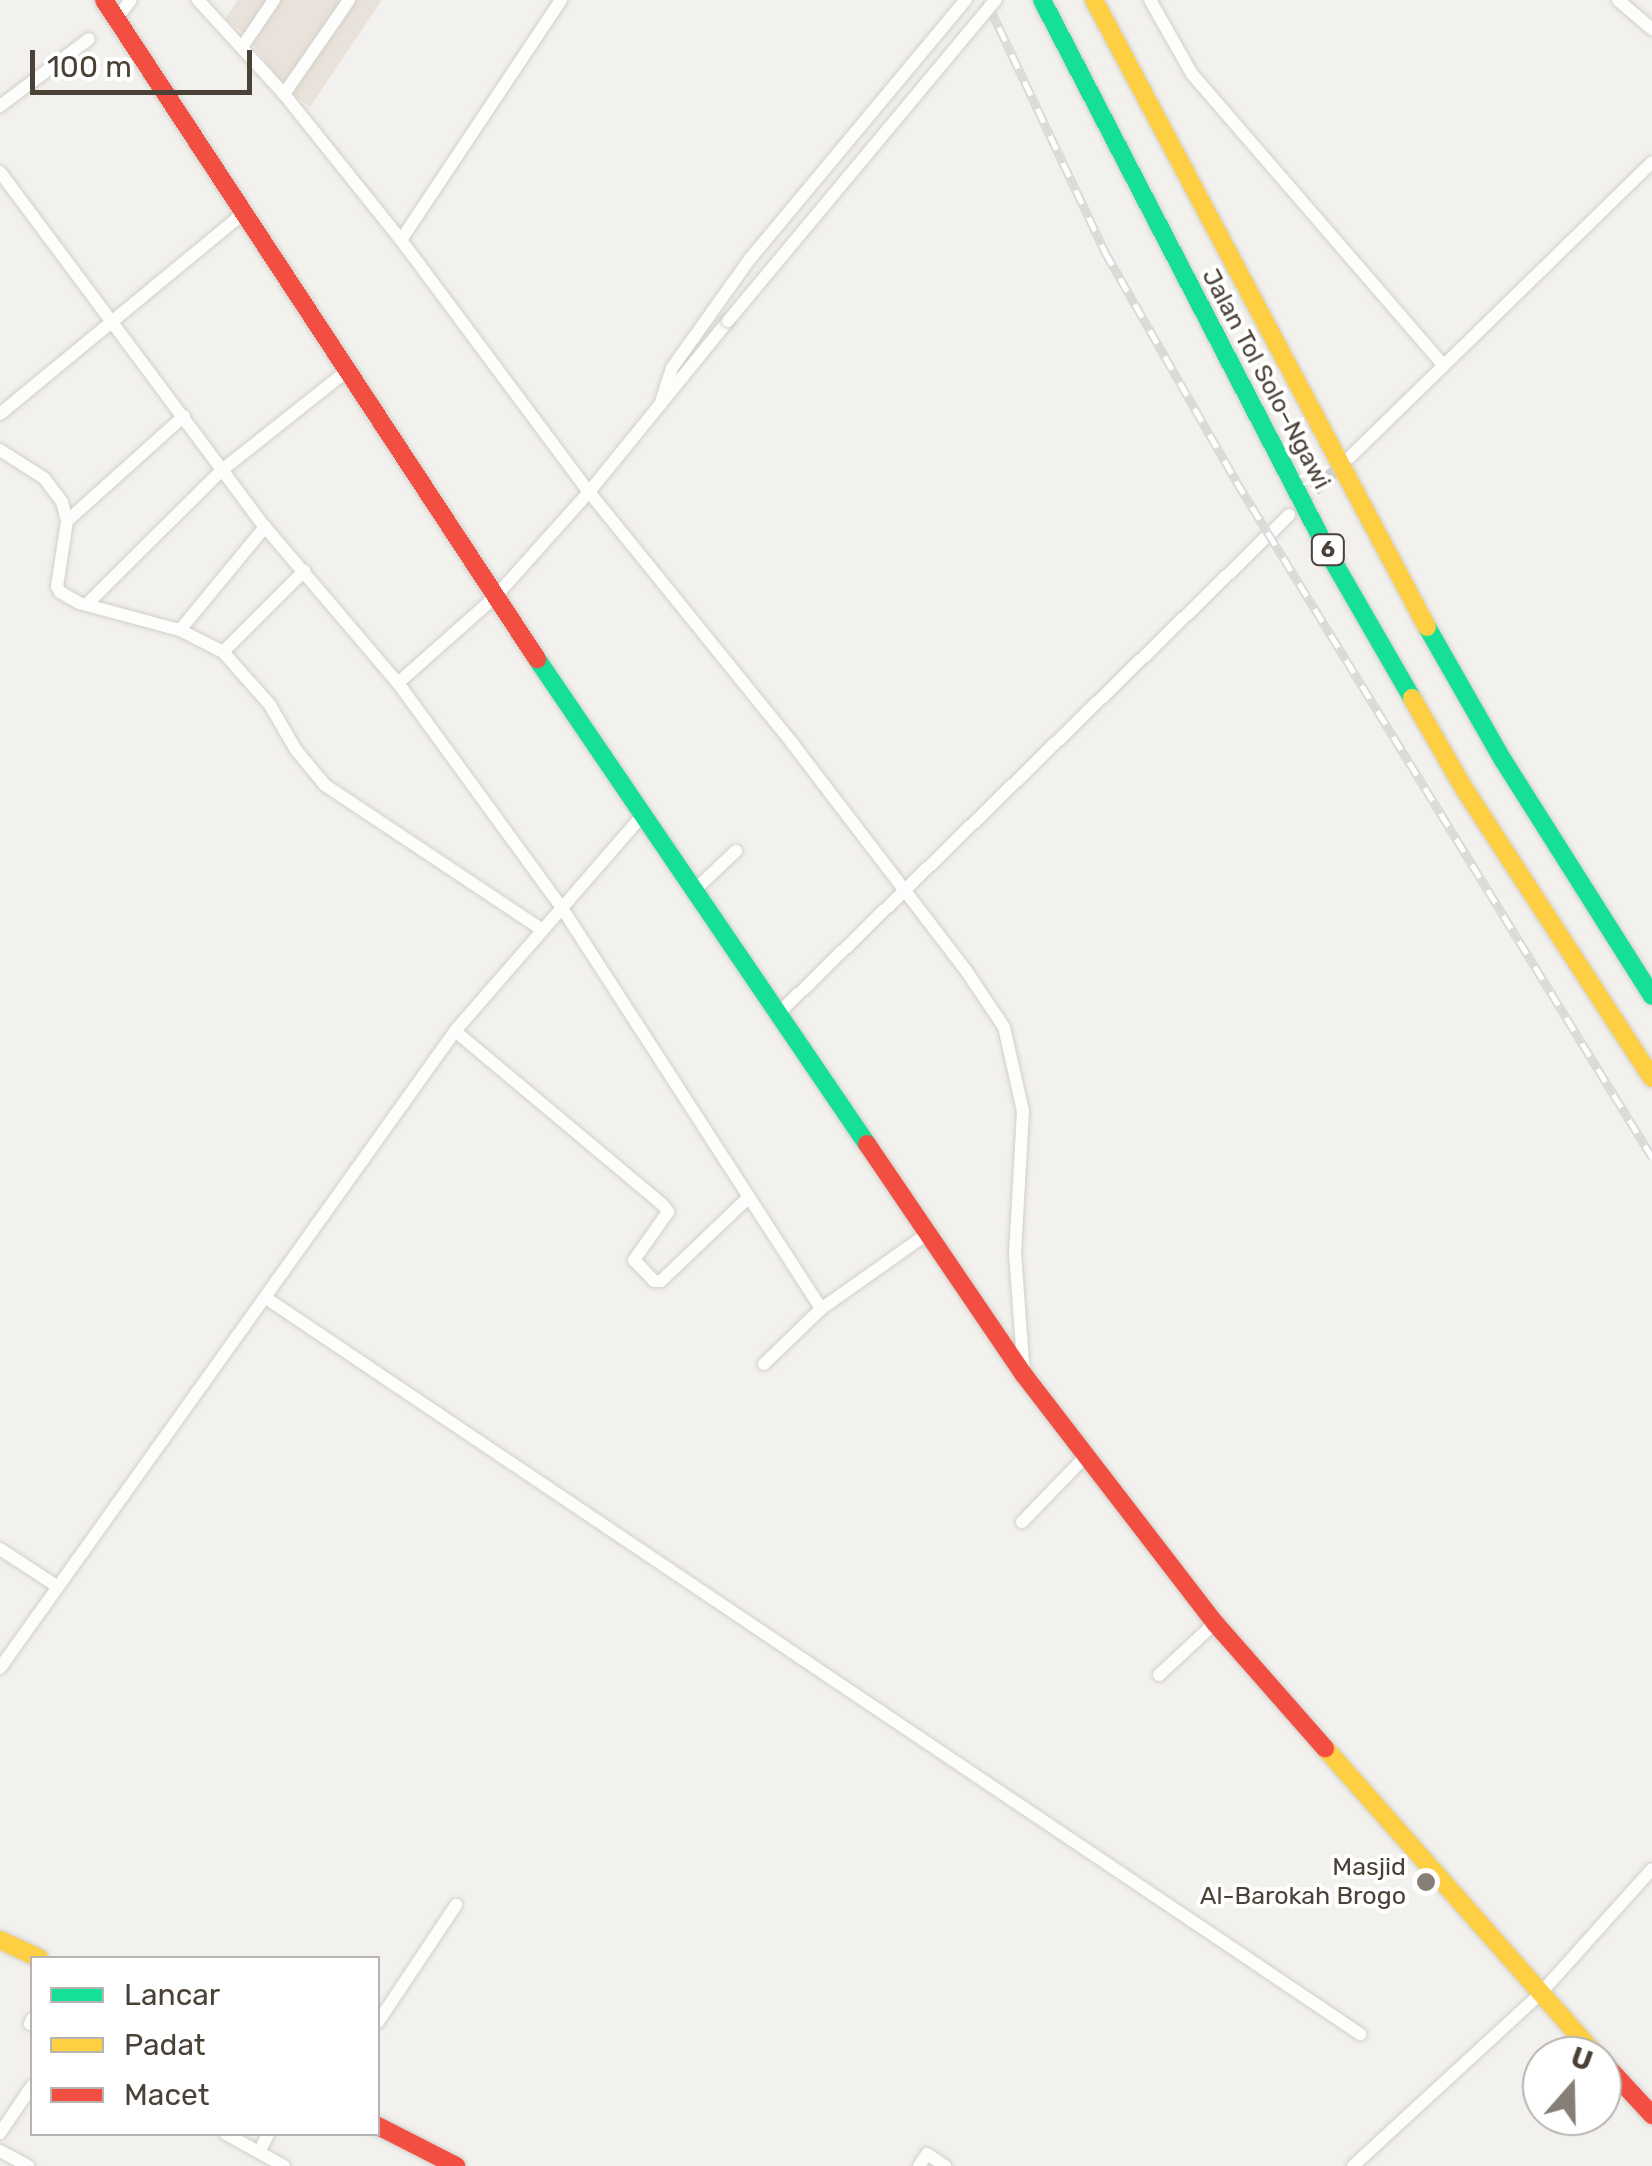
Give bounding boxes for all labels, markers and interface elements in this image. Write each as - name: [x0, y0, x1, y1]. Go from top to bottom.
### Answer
- scale bar: [35, 30, 258, 92]
- text: 100 m: [47, 49, 132, 85]
- street label: Jalan Tol Solo–Ngawi: [1195, 263, 1337, 495]
- road number: 6: [1310, 533, 1346, 567]
- place label: Masjid Al-Barokah Brogo: [1200, 1853, 1406, 1912]
- marker: Masjid Al-Barokah Brogo: [1415, 1871, 1437, 1893]
- legend: [30, 1956, 380, 2136]
- text: Lancar: [124, 1977, 220, 2013]
- text: Padat: [124, 2027, 206, 2063]
- north arrow: [1522, 2036, 1622, 2136]
- text: U: [1567, 2040, 1597, 2078]
- text: Macet: [124, 2077, 209, 2113]

